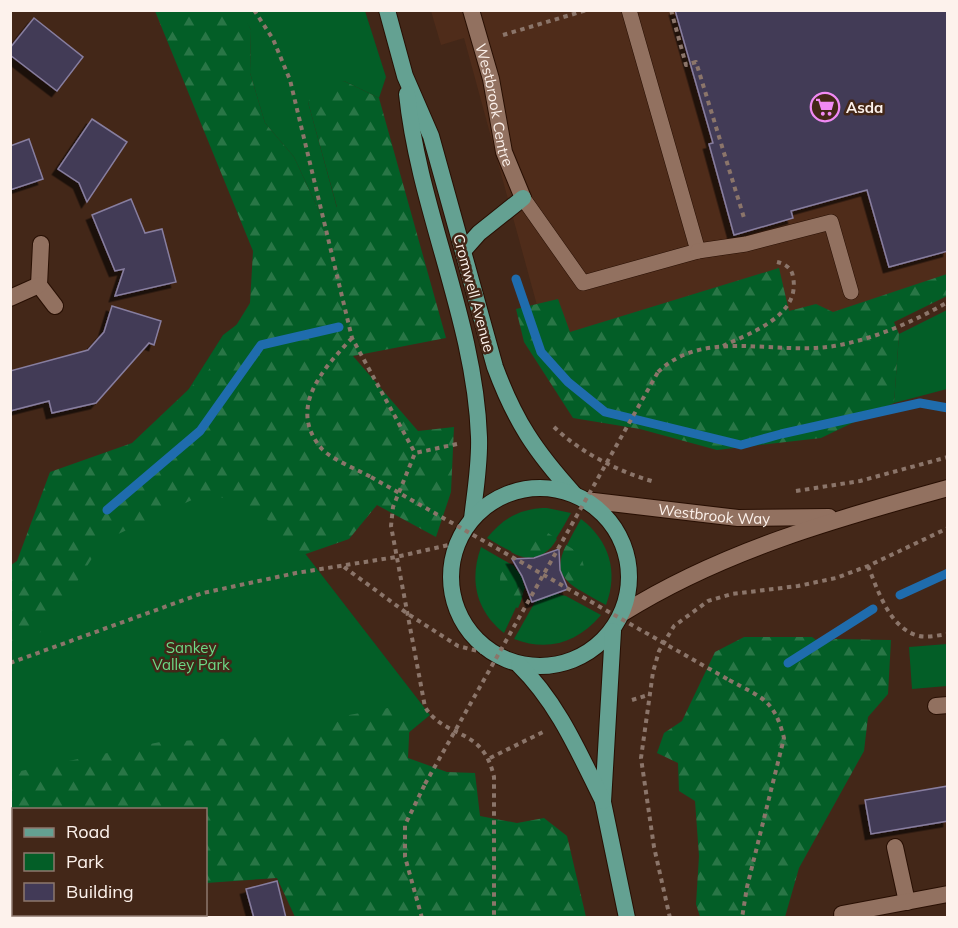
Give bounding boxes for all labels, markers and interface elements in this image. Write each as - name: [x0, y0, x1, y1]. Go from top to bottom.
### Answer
- street label: Westbrook Centre: [472, 41, 518, 169]
- supermarket icon: Asda: [809, 91, 841, 123]
- place label: Asda: [846, 98, 883, 117]
- street label: Cromwell Avenue: [449, 232, 499, 354]
- street label: Westbrook Way: [657, 499, 770, 528]
- park label: Sankey Valley Park: [152, 638, 230, 674]
- legend: [12, 808, 207, 916]
- text: Road: [66, 820, 110, 843]
- text: Park: [66, 850, 105, 873]
- text: Building: [66, 880, 134, 903]

